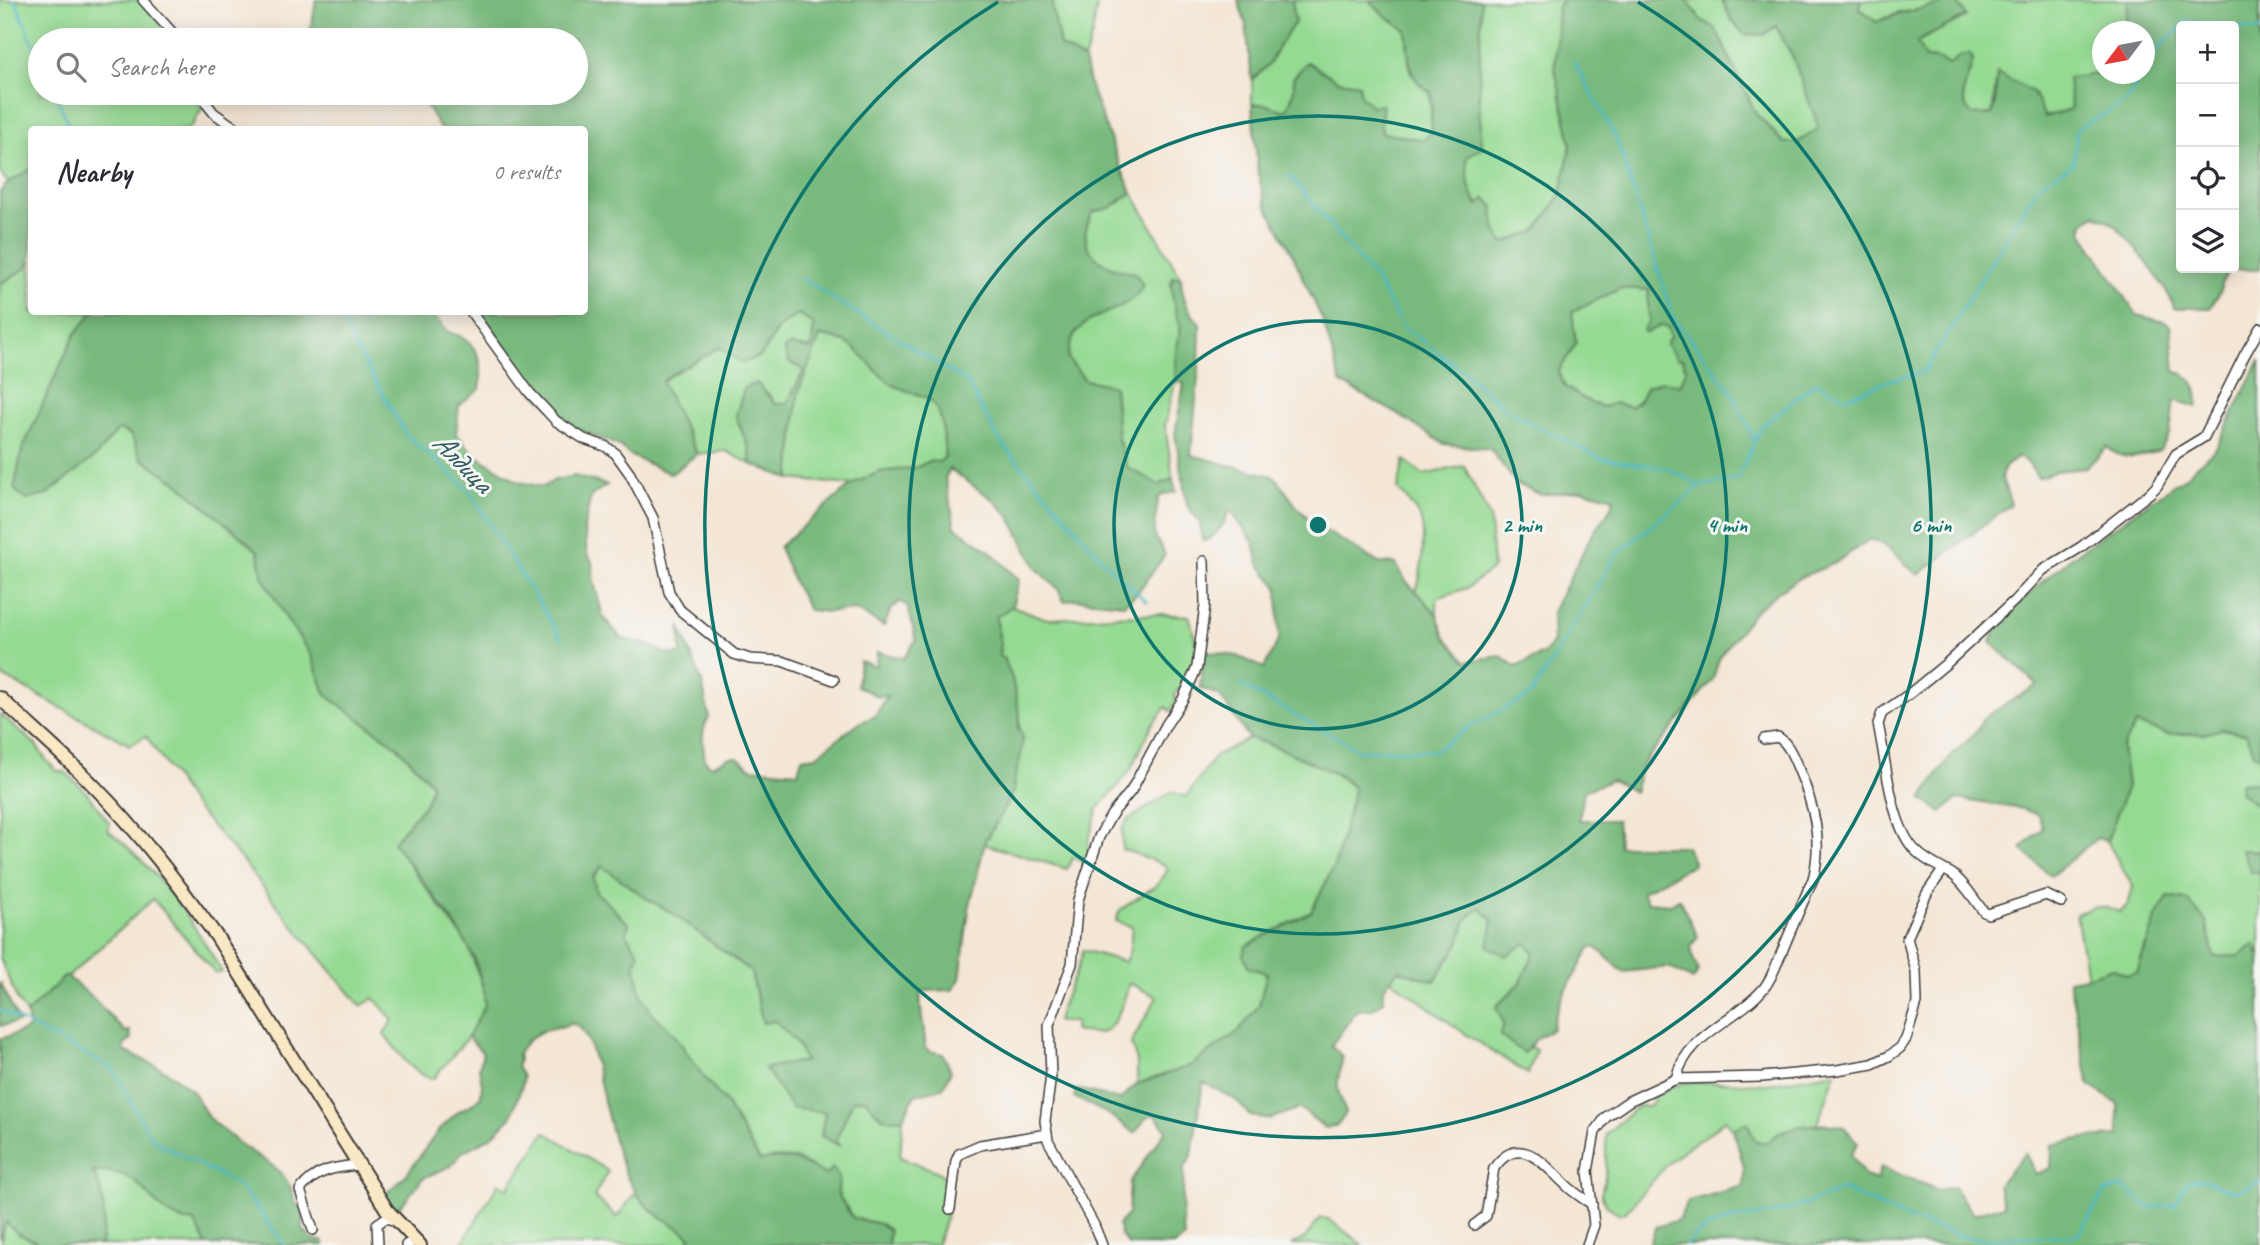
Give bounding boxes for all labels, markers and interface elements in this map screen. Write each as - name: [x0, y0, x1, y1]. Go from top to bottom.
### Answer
- north arrow: [2092, 21, 2155, 84]
- map controls: [2176, 21, 2239, 273]
- button: +: [2176, 21, 2239, 84]
- search box: [28, 28, 588, 105]
- icon: search: [52, 48, 90, 86]
- text: Search here: [108, 50, 214, 83]
- button: −: [2176, 84, 2239, 147]
- button: locate: [2176, 147, 2239, 210]
- text: Nearby: [56, 153, 132, 191]
- text: 0 results: [493, 157, 560, 186]
- button: layers: [2176, 210, 2239, 273]
- water label: Алдица: [425, 423, 503, 503]
- text: 2 min: [1502, 512, 1542, 538]
- text: 4 min: [1707, 512, 1747, 538]
- text: 6 min: [1911, 512, 1952, 538]
- centre of rings: [1306, 513, 1330, 537]

